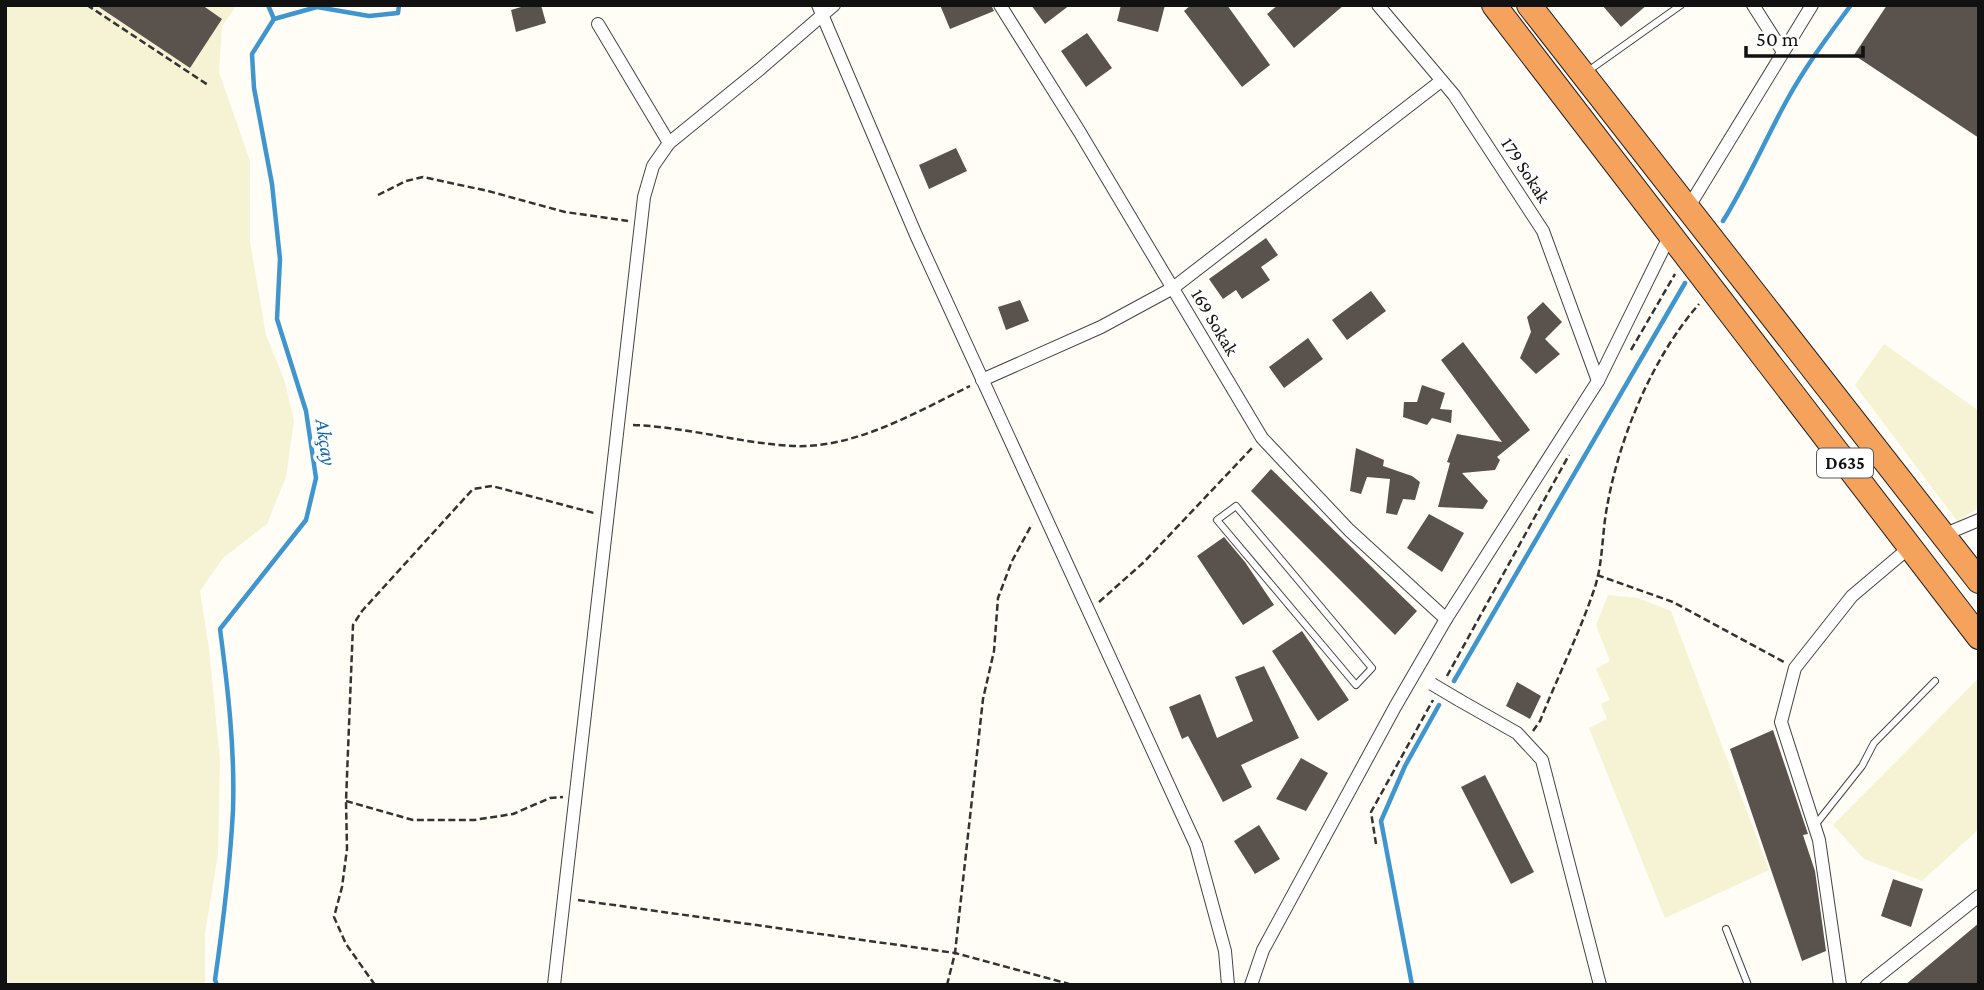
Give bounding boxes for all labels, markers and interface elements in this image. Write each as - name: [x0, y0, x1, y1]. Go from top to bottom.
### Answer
- scale bar: [1746, 14, 1863, 58]
- text: 50 m: [1756, 27, 1799, 51]
- street label: 179 Sokak: [1497, 133, 1555, 207]
- street label: 169 Sokak: [1187, 285, 1243, 360]
- water label: Akçay: [310, 416, 342, 467]
- road number: D635: [1817, 448, 1873, 477]

